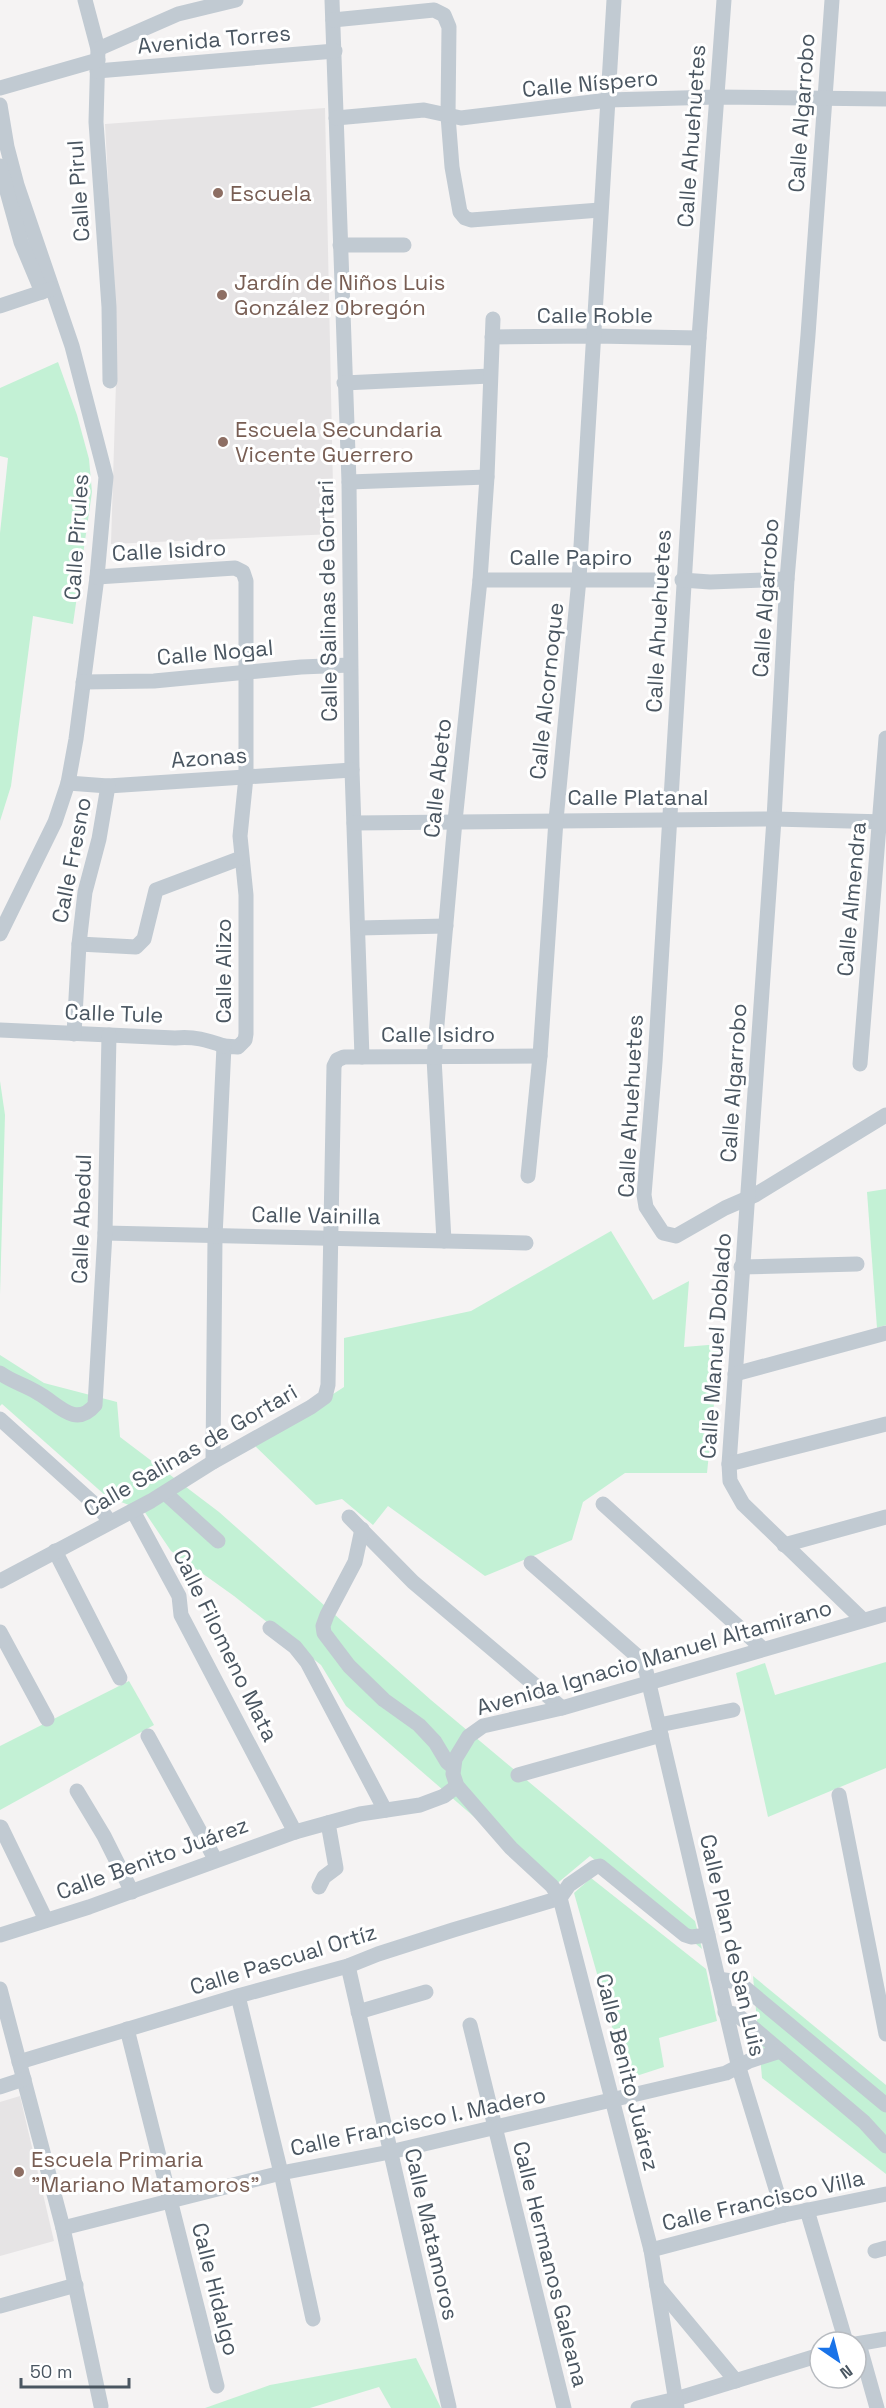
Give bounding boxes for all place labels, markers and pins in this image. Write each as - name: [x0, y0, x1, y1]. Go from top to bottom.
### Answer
- place label: Escuela: [230, 179, 312, 207]
- marker: Escuela: [211, 186, 225, 200]
- place label: Jardín de Niños Luis González Obregón: [234, 268, 445, 321]
- marker: Jardín de Niños Luis González Obregón: [215, 288, 229, 302]
- place label: Escuela Secundaria Vicente Guerrero: [235, 415, 442, 468]
- marker: Escuela Secundaria Vicente Guerrero: [216, 435, 230, 449]
- place label: Escuela Primaria "Mariano Matamoros": [31, 2145, 260, 2198]
- marker: Escuela Primaria "Mariano Matamoros": [12, 2165, 26, 2179]

